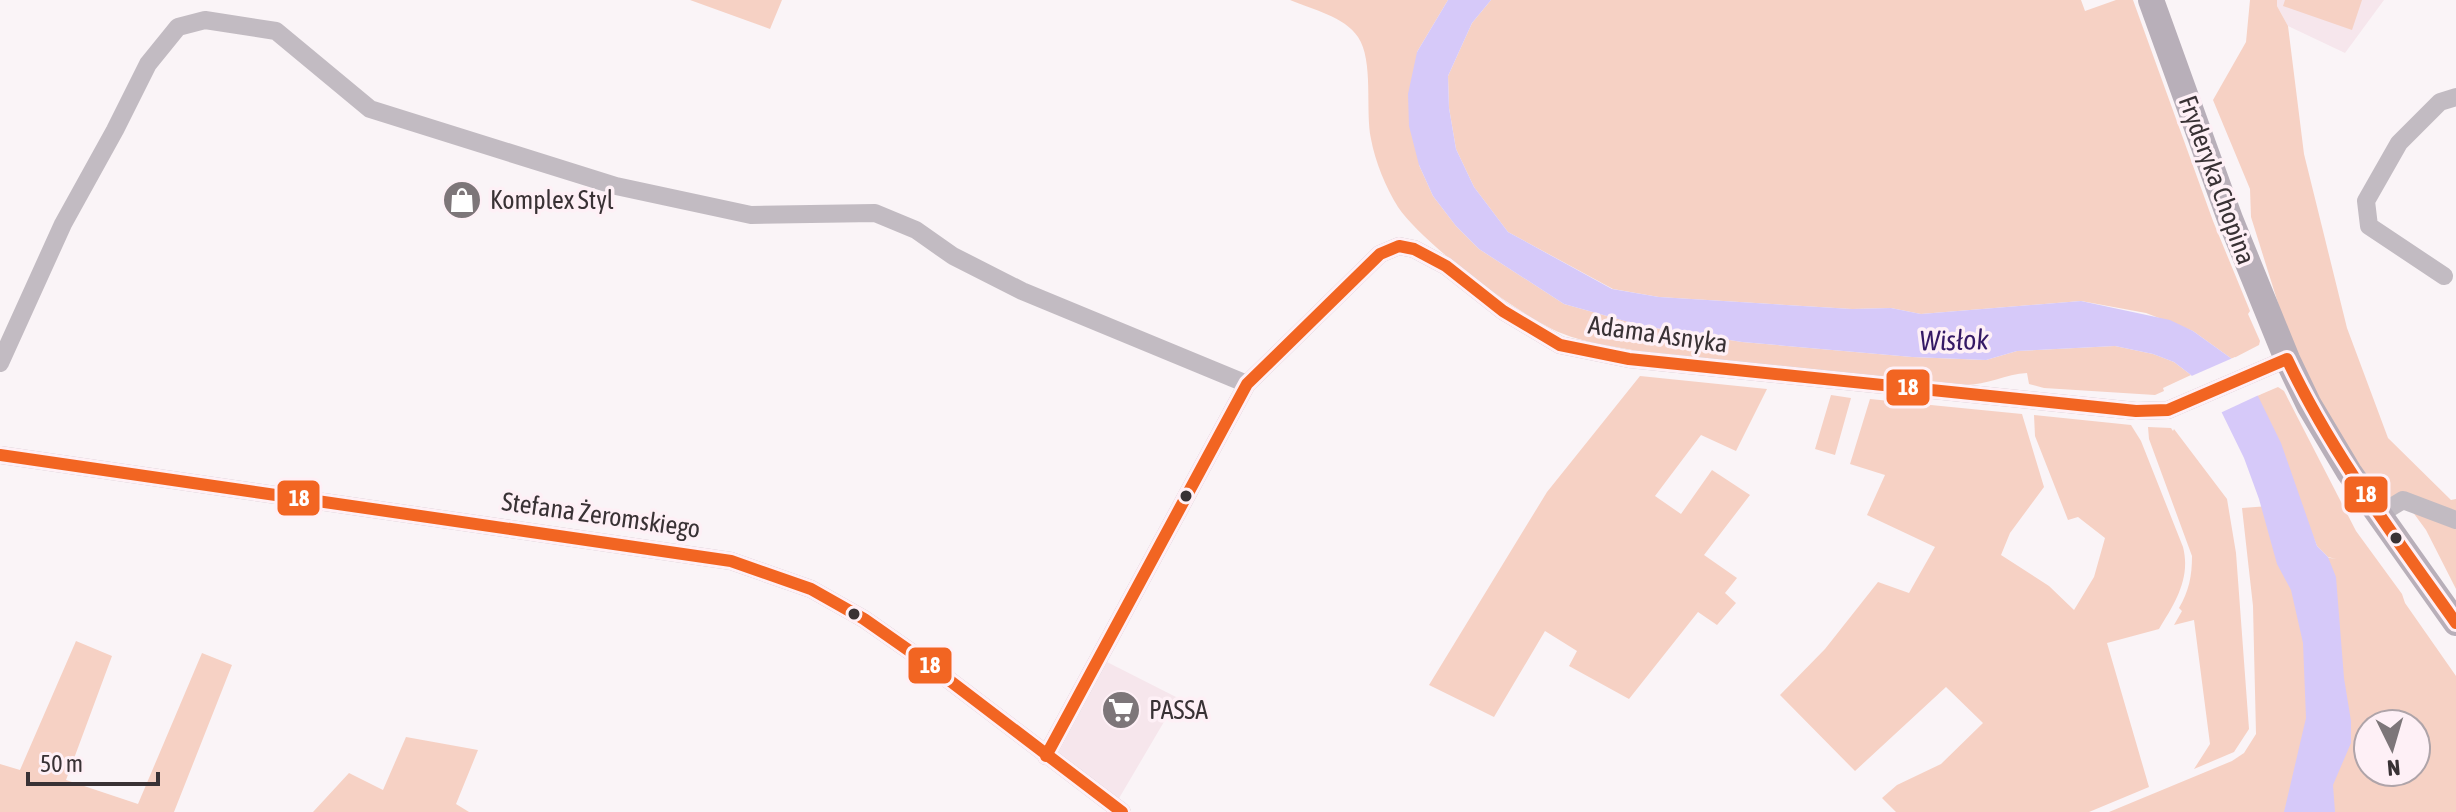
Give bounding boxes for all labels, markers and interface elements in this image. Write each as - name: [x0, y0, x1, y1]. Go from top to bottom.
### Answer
- street label: Fryderyka Chopina: [2173, 92, 2261, 268]
- shop icon: Komplex Styl: [441, 179, 483, 221]
- place label: Komplex Styl: [490, 185, 614, 215]
- street label: Adama Asnyka: [1586, 309, 1730, 359]
- water label: Wisłok: [1919, 323, 1990, 357]
- line badge: 18: [1885, 368, 1931, 407]
- text: 18: [1898, 374, 1918, 400]
- line badge: 18: [2343, 475, 2389, 514]
- line badge: 18: [276, 479, 321, 517]
- text: 18: [2356, 481, 2376, 507]
- text: 18: [289, 485, 309, 511]
- street label: Stefana Żeromskiego: [500, 486, 702, 544]
- unlabelled marker: [1178, 488, 1194, 504]
- unlabelled marker: [2388, 530, 2404, 546]
- unlabelled marker: [846, 606, 862, 622]
- line badge: 18: [907, 646, 953, 685]
- text: 18: [920, 652, 940, 678]
- supermarket icon: PASSA: [1100, 689, 1142, 731]
- place label: PASSA: [1149, 695, 1208, 725]
- north arrow: [2352, 708, 2432, 788]
- scale bar: [28, 736, 158, 786]
- text: 50 m: [40, 750, 83, 777]
- text: N: [2386, 754, 2401, 781]

